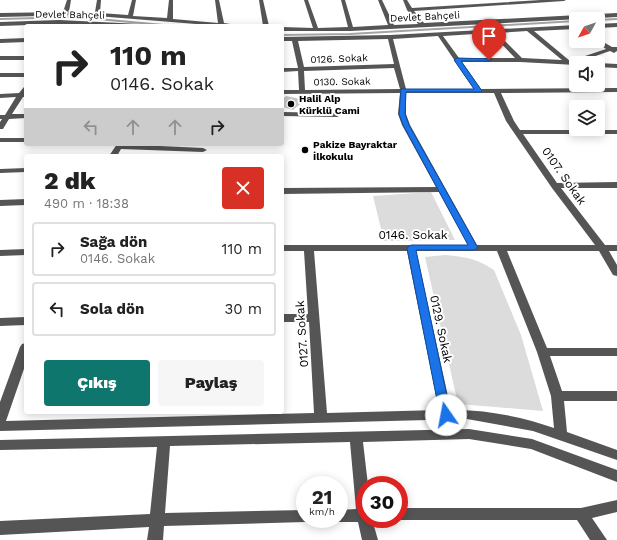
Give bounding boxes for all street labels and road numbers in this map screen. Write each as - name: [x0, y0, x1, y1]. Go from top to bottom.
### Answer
- street label: Devlet Bahçeli: [35, 8, 105, 21]
- street label: Devlet Bahçeli: [390, 9, 460, 24]
- street label: 0126. Sokak: [310, 52, 368, 65]
- street label: 0130. Sokak: [313, 75, 371, 87]
- street label: 0107. Sokak: [539, 144, 589, 208]
- street label: 0146. Sokak: [378, 228, 448, 242]
- street label: 0129. Sokak: [427, 294, 455, 364]
- street label: 0127. Sokak: [293, 300, 311, 368]

